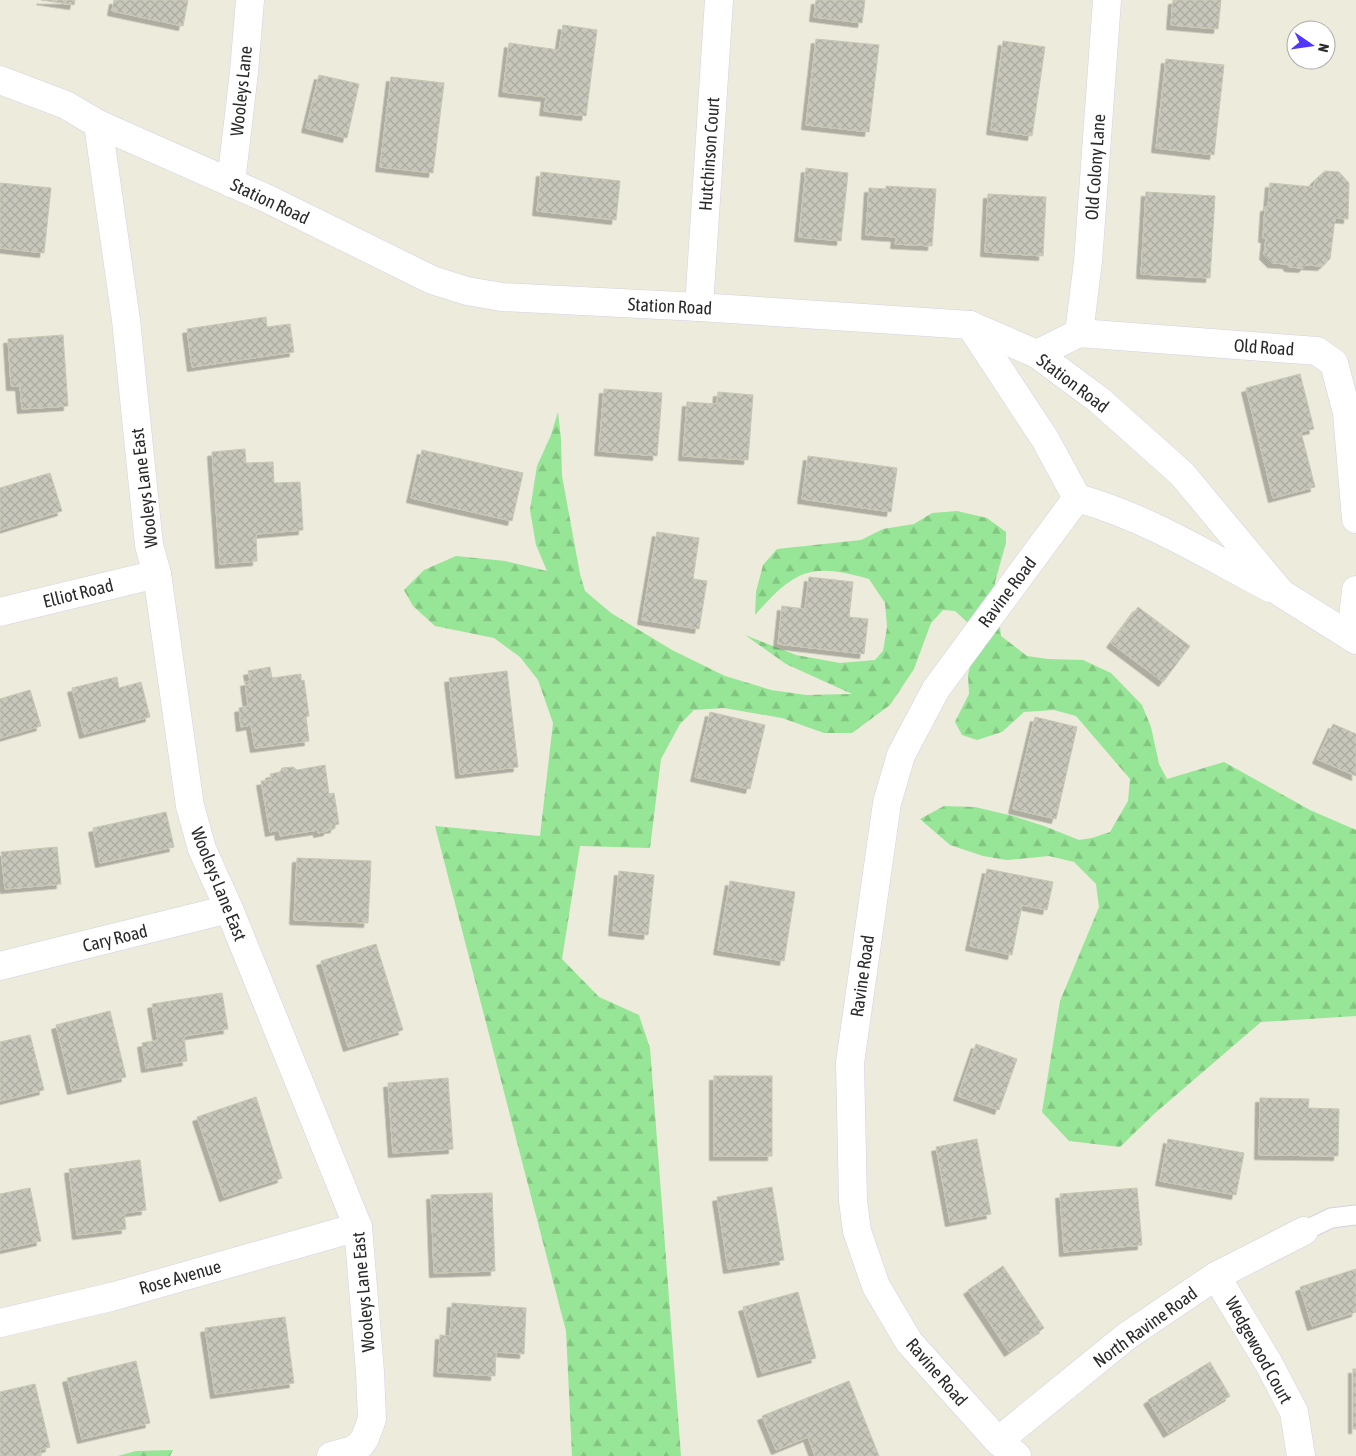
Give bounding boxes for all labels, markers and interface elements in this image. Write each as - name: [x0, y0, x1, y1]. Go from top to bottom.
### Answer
- north arrow: [1286, 20, 1336, 70]
- text: N: [1315, 42, 1332, 54]
- street label: Wooleys Lane: [226, 45, 256, 137]
- street label: Hutchinson Court: [695, 96, 723, 212]
- street label: Old Colony Lane: [1081, 113, 1109, 221]
- street label: Station Road: [227, 174, 313, 228]
- street label: Station Road: [627, 293, 713, 319]
- street label: Old Road: [1233, 334, 1295, 360]
- street label: Station Road: [1033, 349, 1113, 417]
- street label: Wooleys Lane East: [126, 427, 162, 549]
- street label: Ravine Road: [974, 553, 1040, 631]
- street label: Elliot Road: [41, 574, 115, 612]
- street label: Wooleys Lane East: [187, 824, 251, 944]
- street label: Cary Road: [80, 920, 150, 956]
- street label: Ravine Road: [846, 934, 878, 1018]
- street label: Wooleys Lane East: [347, 1231, 379, 1353]
- street label: Rose Avenue: [137, 1255, 223, 1299]
- street label: North Ravine Road: [1089, 1282, 1201, 1372]
- street label: Wedgewood Court: [1221, 1293, 1297, 1407]
- street label: Ravine Road: [902, 1334, 972, 1410]

